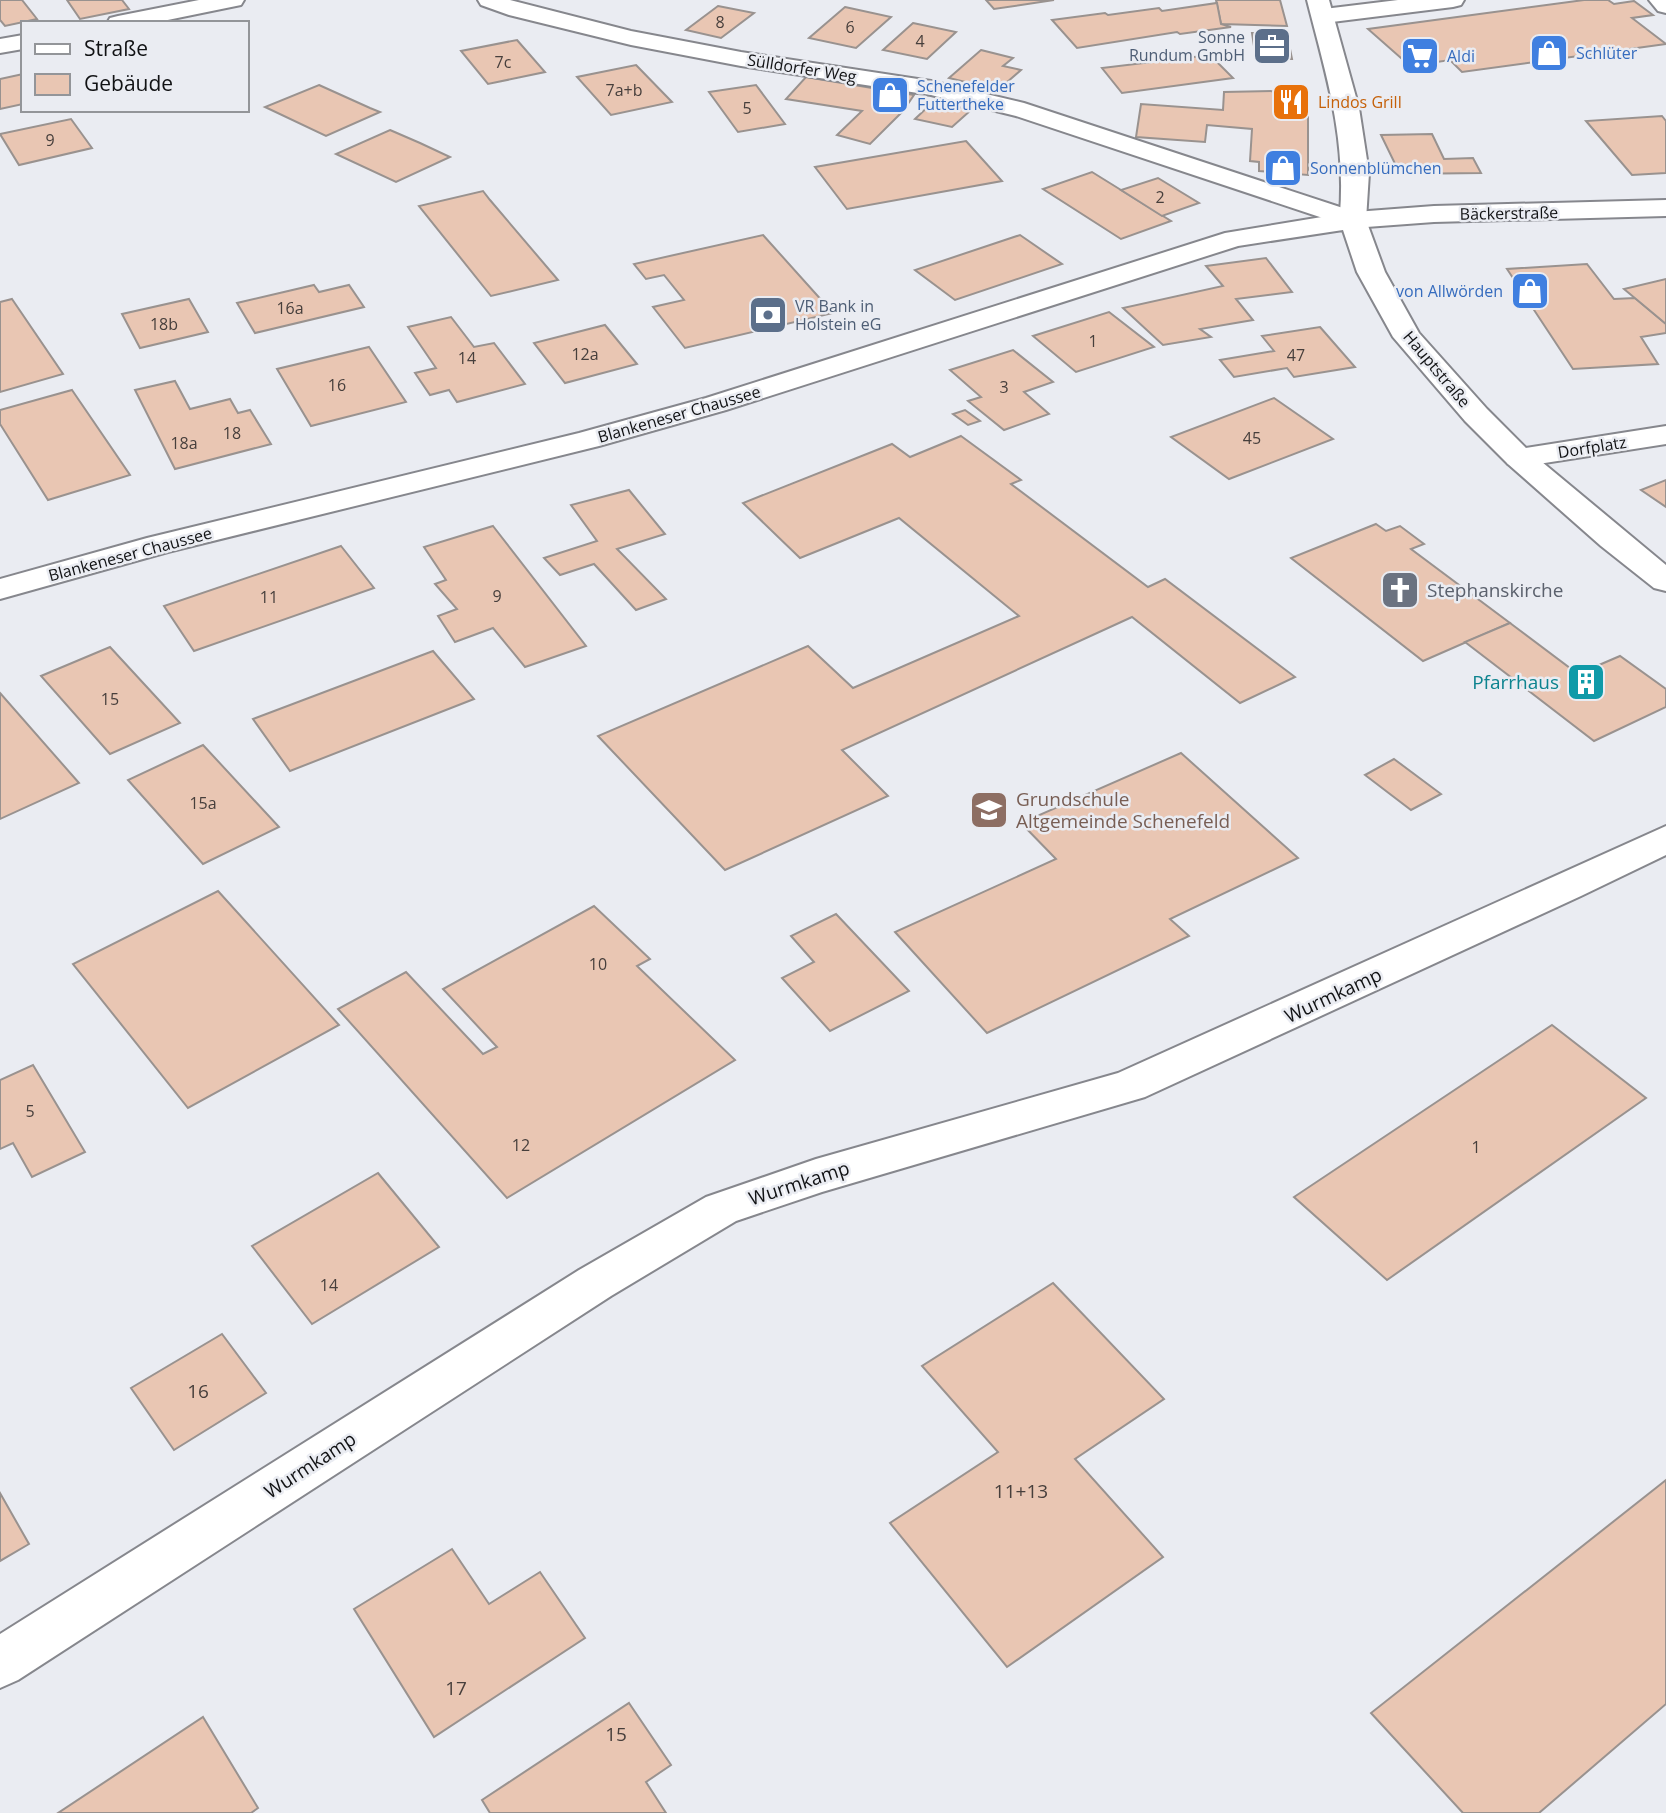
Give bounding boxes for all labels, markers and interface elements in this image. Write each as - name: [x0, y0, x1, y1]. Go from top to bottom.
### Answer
- house number: 8: [715, 11, 725, 33]
- house number: 6: [845, 16, 855, 38]
- legend: [21, 21, 248, 112]
- office icon: Sonne Rundum GmbH: [1251, 25, 1293, 67]
- place label: Sonne Rundum GmbH: [1129, 26, 1245, 66]
- house number: 4: [915, 30, 925, 52]
- shop icon: Schlüter: [1528, 32, 1570, 74]
- text: Straße: [84, 34, 148, 62]
- supermarket icon: Aldi: [1399, 35, 1441, 77]
- place label: Schlüter: [1576, 42, 1638, 64]
- place label: Aldi: [1447, 45, 1475, 67]
- street label: Sülldorfer Weg: [746, 49, 858, 88]
- house number: 7c: [495, 51, 512, 73]
- text: Gebäude: [84, 69, 173, 97]
- shop icon: Schenefelder Futtertheke: [869, 74, 911, 116]
- place label: Schenefelder Futtertheke: [917, 75, 1015, 115]
- house number: 7a+b: [606, 79, 642, 101]
- restaurant icon: Lindos Grill: [1270, 81, 1312, 123]
- place label: Lindos Grill: [1318, 91, 1402, 113]
- house number: 5: [742, 97, 752, 119]
- house number: 9: [45, 129, 55, 151]
- shop icon: Sonnenblümchen: [1262, 147, 1304, 189]
- place label: Sonnenblümchen: [1310, 157, 1442, 179]
- house number: 2: [1155, 186, 1165, 208]
- street label: Bäckerstraße: [1460, 201, 1558, 225]
- shop icon: von Allwörden: [1509, 270, 1551, 312]
- place label: von Allwörden: [1396, 280, 1503, 302]
- bank icon: VR Bank in Holstein eG: [747, 294, 789, 336]
- place label: VR Bank in Holstein eG: [795, 295, 881, 335]
- house number: 16a: [276, 297, 304, 319]
- house number: 18b: [150, 313, 178, 335]
- street label: Hauptstraße: [1398, 326, 1476, 412]
- house number: 1: [1088, 330, 1098, 352]
- house number: 12a: [571, 343, 599, 365]
- house number: 47: [1287, 344, 1305, 366]
- house number: 14: [458, 347, 476, 369]
- house number: 16: [328, 374, 346, 396]
- house number: 3: [999, 376, 1009, 398]
- street label: Blankeneser Chaussee: [595, 380, 763, 448]
- house number: 18: [223, 422, 241, 444]
- house number: 45: [1243, 427, 1261, 449]
- street label: Dorfplatz: [1556, 431, 1628, 463]
- house number: 18a: [170, 432, 198, 454]
- street label: Blankeneser Chaussee: [46, 522, 214, 586]
- church icon: Stephanskirche: [1379, 569, 1421, 611]
- place label: Stephanskirche: [1427, 577, 1563, 603]
- house number: 9: [492, 585, 502, 607]
- house number: 11: [260, 586, 278, 608]
- building icon: Pfarrhaus: [1565, 661, 1607, 703]
- place label: Pfarrhaus: [1472, 669, 1559, 695]
- house number: 15: [101, 688, 119, 710]
- place label: Grundschule Altgemeinde Schenefeld: [1016, 786, 1230, 834]
- school or university icon: Grundschule Altgemeinde Schenefeld: [968, 789, 1010, 831]
- house number: 15a: [189, 792, 217, 814]
- house number: 10: [589, 953, 607, 975]
- street label: Wurmkamp: [1280, 961, 1386, 1029]
- house number: 5: [25, 1100, 35, 1122]
- house number: 12: [512, 1134, 530, 1156]
- house number: 1: [1471, 1136, 1481, 1158]
- street label: Wurmkamp: [745, 1155, 853, 1211]
- house number: 14: [320, 1274, 338, 1296]
- house number: 16: [187, 1378, 209, 1404]
- street label: Wurmkamp: [259, 1426, 361, 1504]
- house number: 11+13: [994, 1478, 1048, 1504]
- house number: 17: [445, 1675, 467, 1701]
- house number: 15: [605, 1721, 627, 1747]

